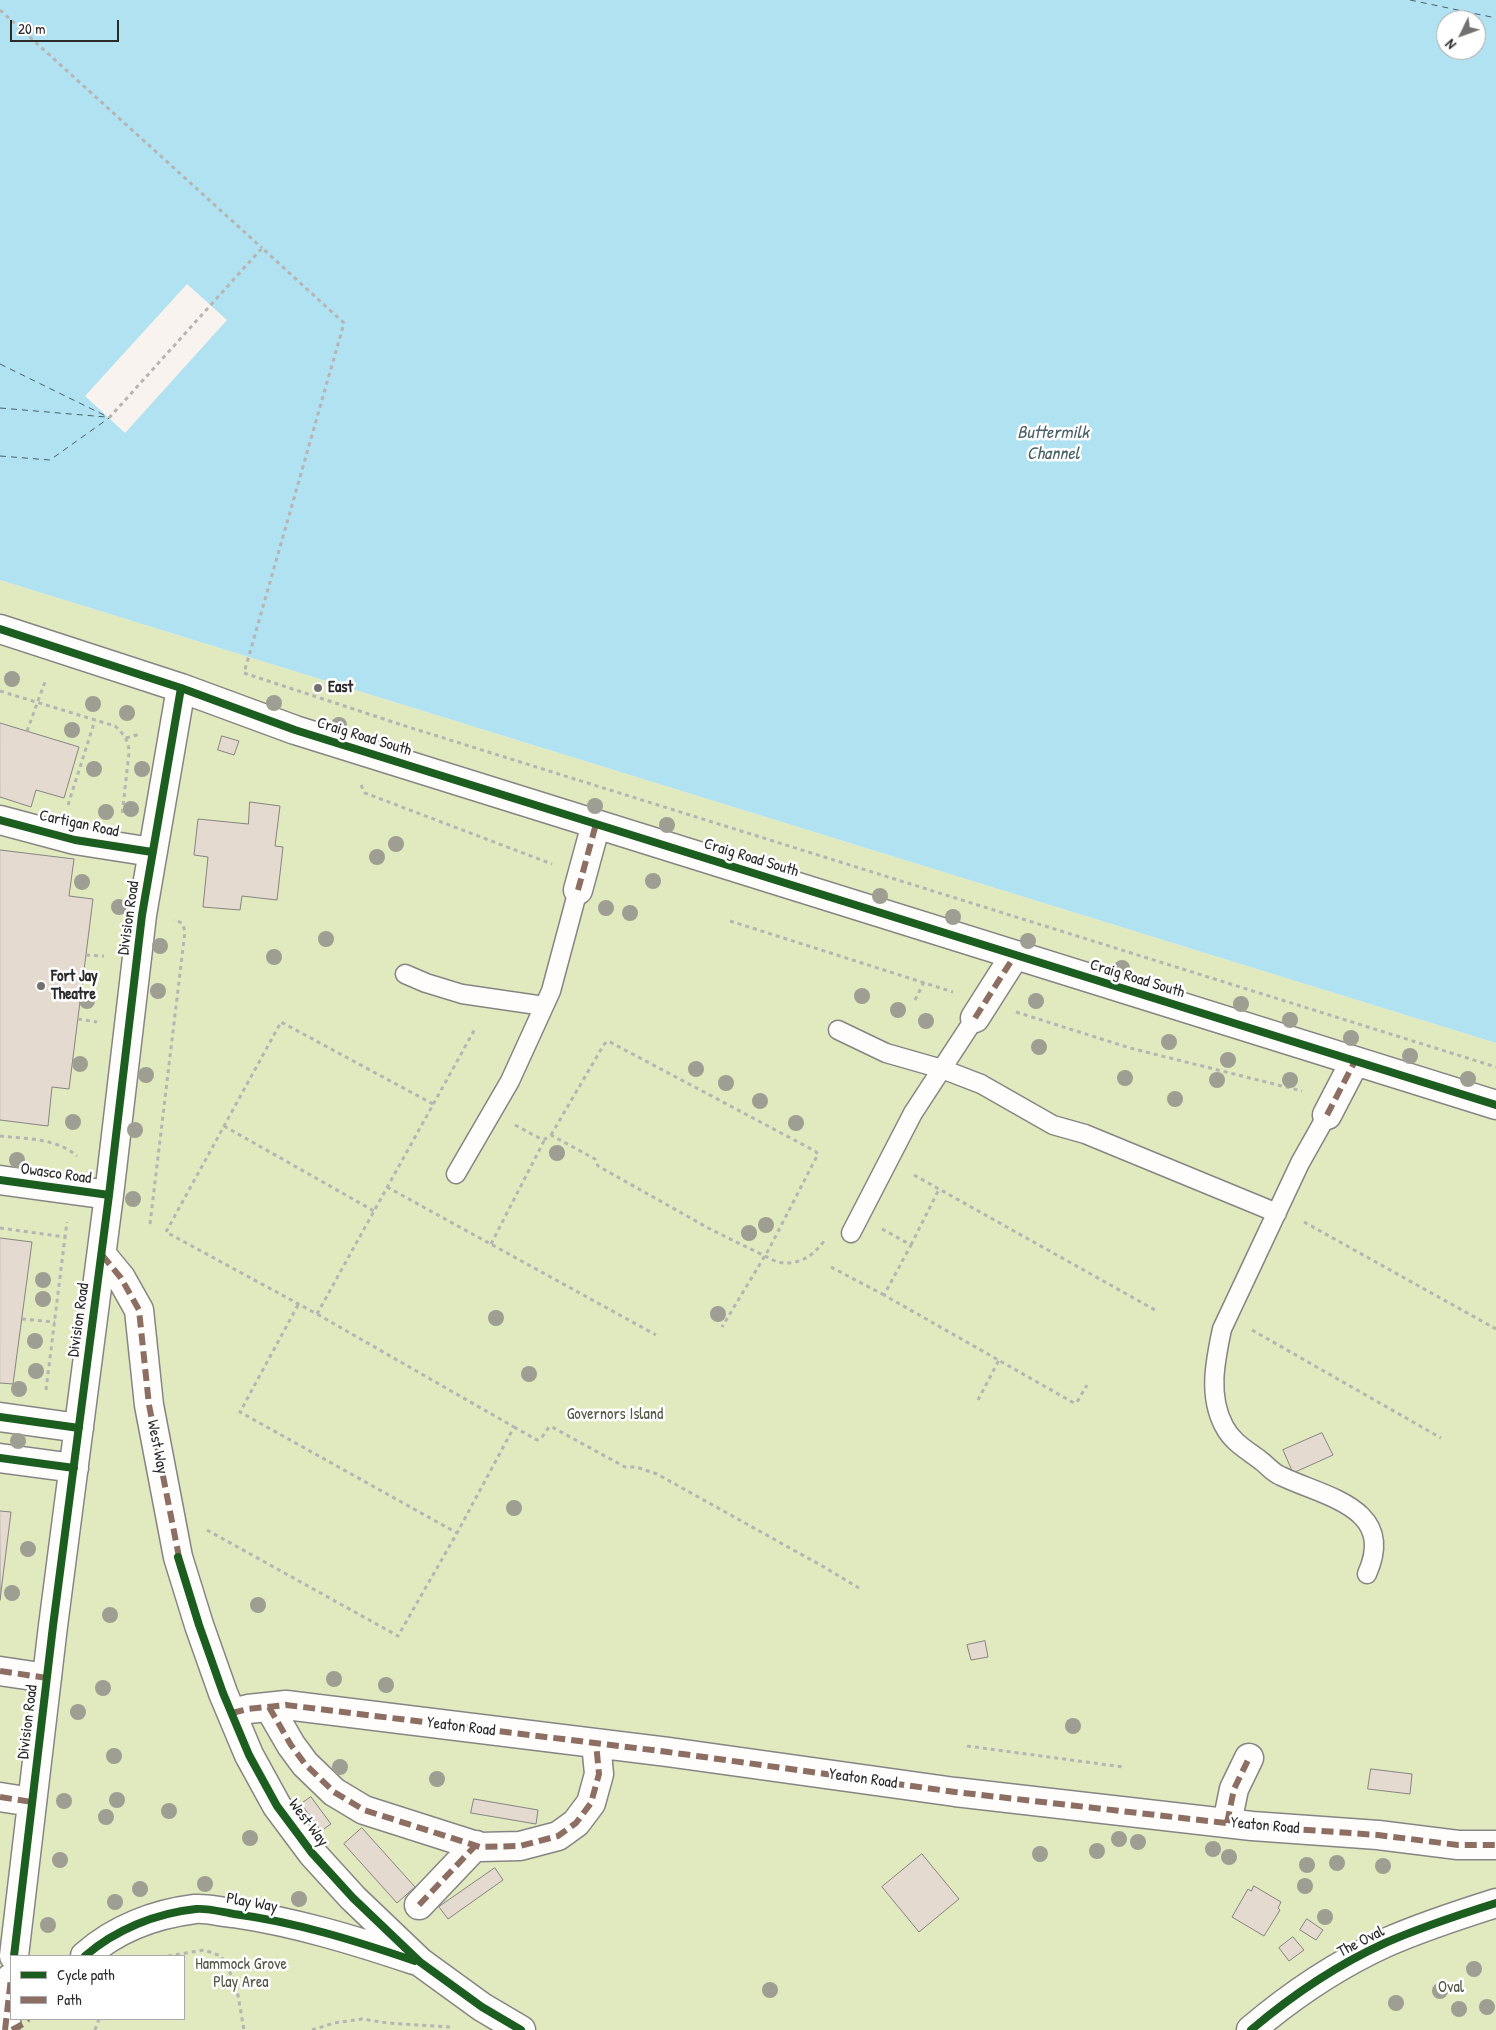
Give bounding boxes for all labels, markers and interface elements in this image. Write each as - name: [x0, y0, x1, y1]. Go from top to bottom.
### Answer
- scale bar: [12, 10, 121, 42]
- north arrow: [1436, 10, 1486, 60]
- text: 20 m: [18, 18, 45, 39]
- text: N: [1441, 36, 1460, 54]
- water label: Buttermilk Channel: [1017, 422, 1089, 464]
- place label: East: [328, 678, 353, 698]
- marker: East: [312, 682, 324, 694]
- street label: Craig Road South: [314, 714, 414, 760]
- street label: Cartigan Road: [37, 806, 121, 842]
- street label: Craig Road South: [701, 835, 801, 881]
- street label: Division Road: [114, 880, 144, 956]
- street label: Craig Road South: [1087, 956, 1187, 1002]
- place label: Fort Jay Theatre: [51, 967, 98, 1005]
- marker: Fort Jay Theatre: [35, 980, 47, 992]
- street label: Owasco Road: [19, 1160, 93, 1188]
- street label: Division Road: [64, 1282, 94, 1358]
- park label: Governors Island: [567, 1405, 663, 1425]
- street label: West Way: [142, 1418, 172, 1476]
- street label: Division Road: [14, 1684, 42, 1760]
- street label: Yeaton Road: [426, 1713, 496, 1741]
- street label: Yeaton Road: [828, 1765, 898, 1793]
- street label: West Way: [284, 1795, 332, 1851]
- street label: Yeaton Road: [1230, 1813, 1300, 1839]
- street label: Play Way: [225, 1889, 279, 1917]
- street label: The Oval: [1334, 1922, 1388, 1962]
- legend: [10, 1955, 185, 2020]
- park label: Hammock Grove Play Area: [195, 1955, 287, 1993]
- text: Cycle path: [57, 1964, 115, 1985]
- park label: Oval: [1438, 1978, 1464, 1998]
- text: Path: [57, 1989, 82, 2010]

